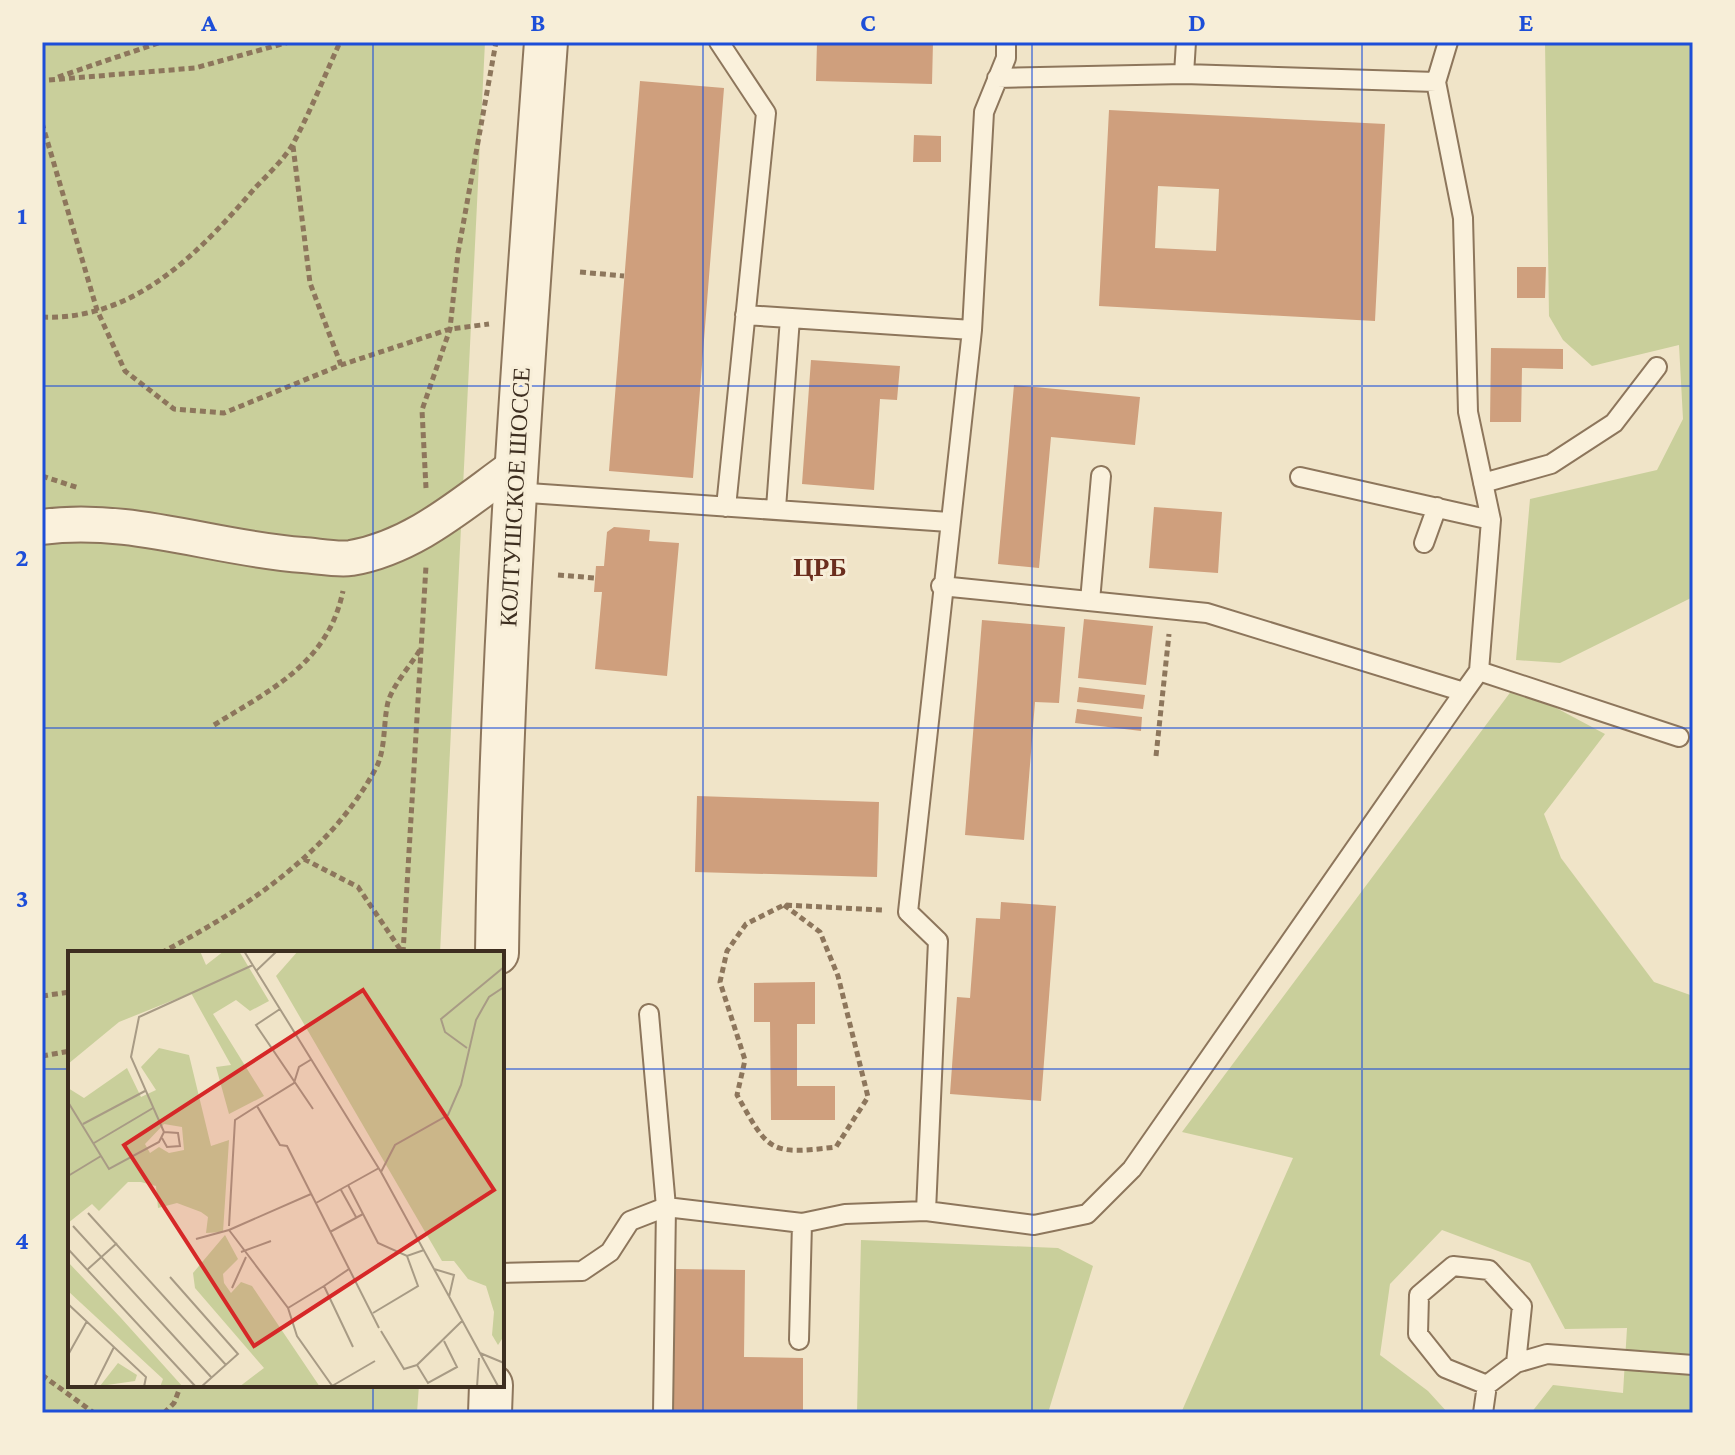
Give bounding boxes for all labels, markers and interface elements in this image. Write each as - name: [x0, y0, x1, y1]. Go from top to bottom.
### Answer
- text: A: [200, 8, 217, 37]
- text: B: [530, 8, 546, 37]
- text: C: [860, 8, 876, 37]
- text: D: [1188, 8, 1206, 37]
- text: E: [1519, 8, 1534, 37]
- text: 1: [17, 201, 27, 230]
- street label: КОЛТУШСКОЕ ШОССЕ: [494, 366, 535, 628]
- text: 2: [15, 543, 29, 572]
- district label: ЦРБ: [793, 553, 847, 582]
- text: 3: [16, 884, 28, 913]
- inset map: [68, 951, 504, 1387]
- text: 4: [15, 1226, 29, 1255]

